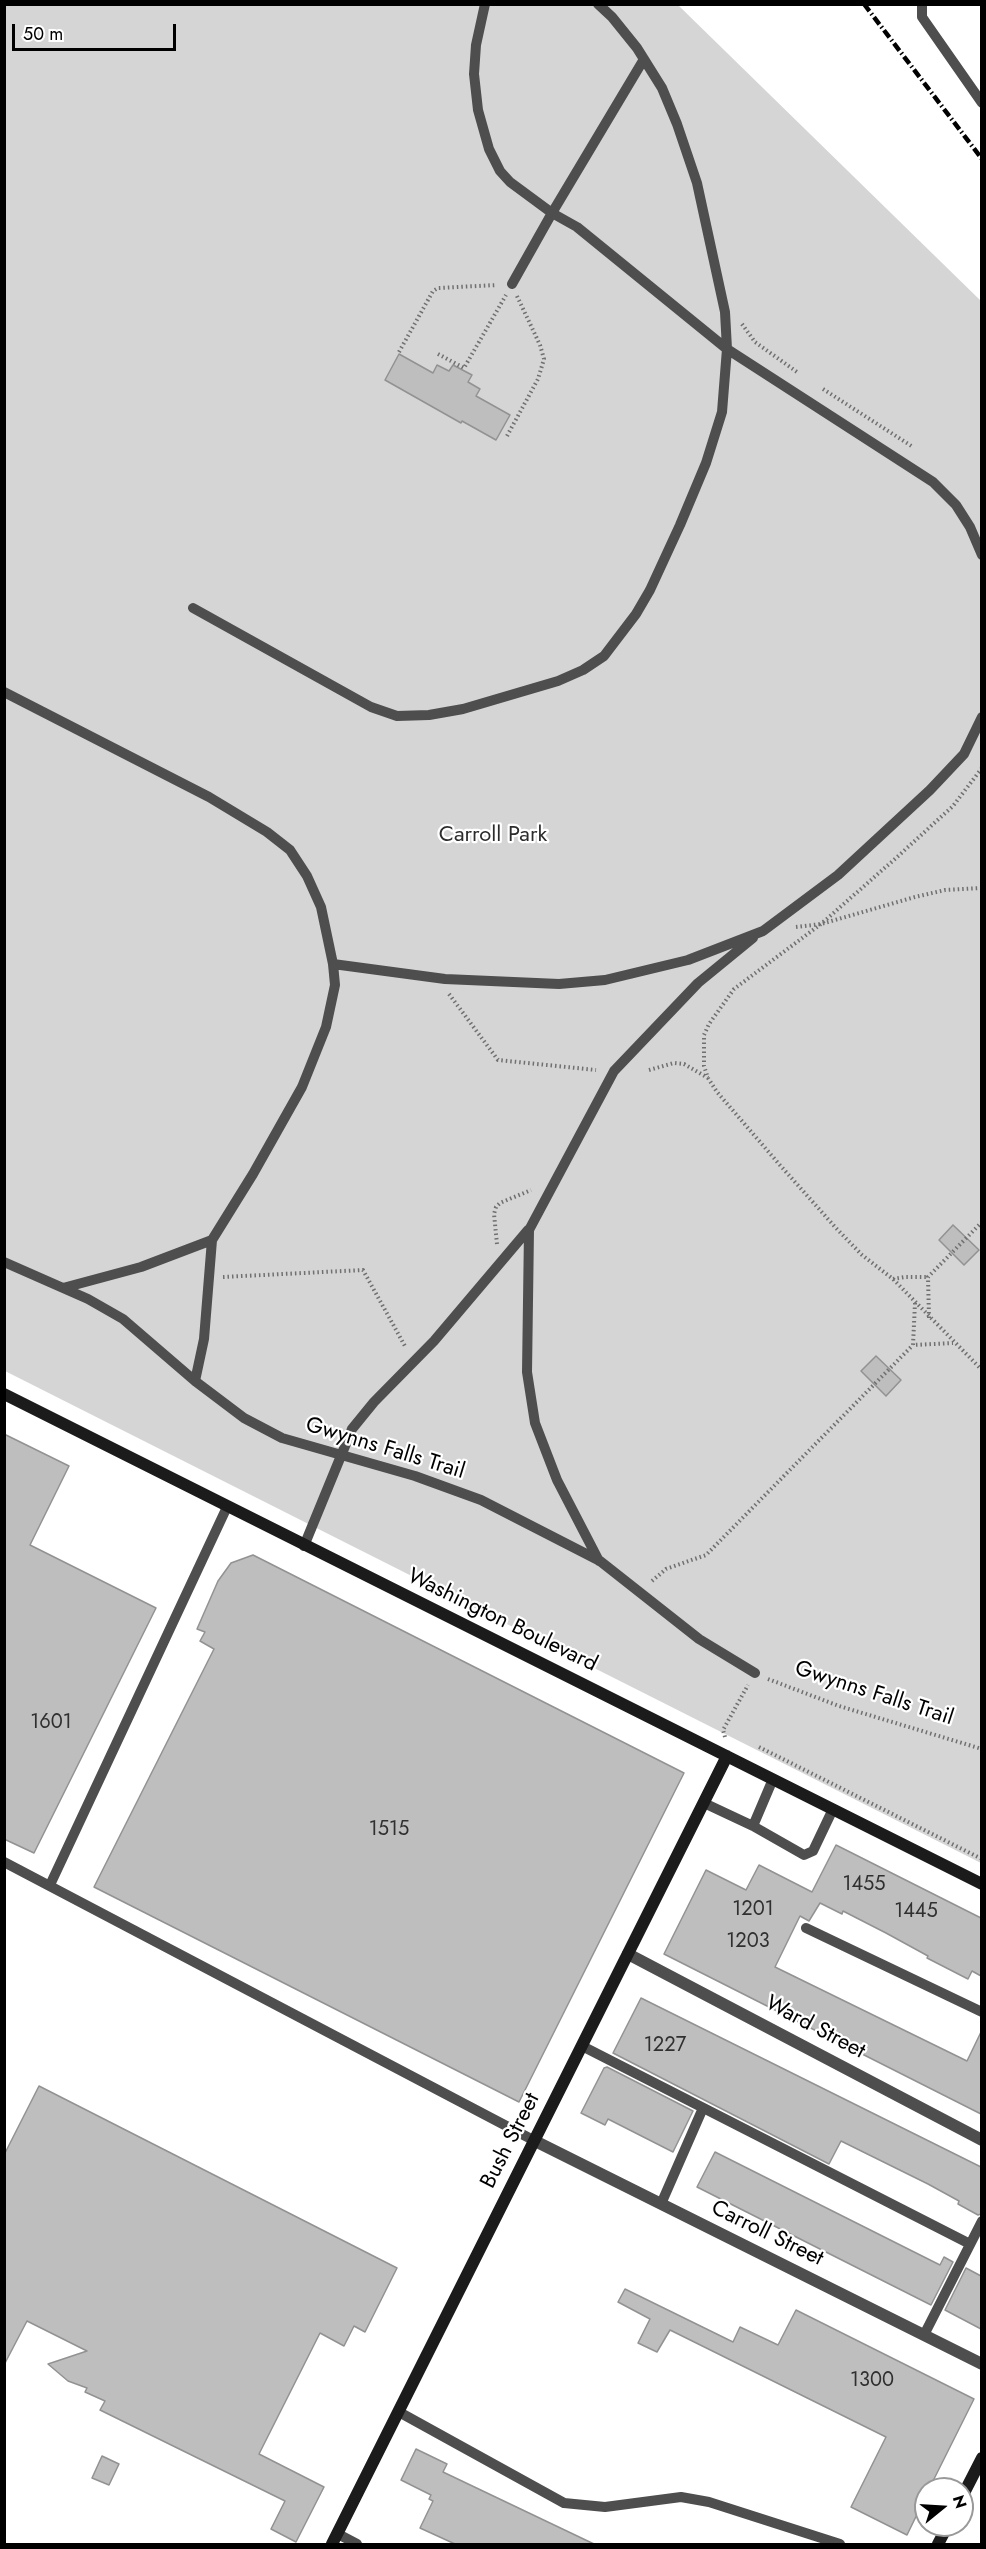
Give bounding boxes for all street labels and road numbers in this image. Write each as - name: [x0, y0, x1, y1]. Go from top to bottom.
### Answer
- street label: Gwynns Falls Trail: [302, 1412, 468, 1486]
- street label: Washington Boulevard: [403, 1564, 601, 1678]
- street label: Gwynns Falls Trail: [791, 1656, 957, 1732]
- street label: Ward Street: [761, 1991, 869, 2065]
- street label: Bush Street: [476, 2089, 546, 2193]
- street label: Carroll Street: [707, 2195, 827, 2273]

